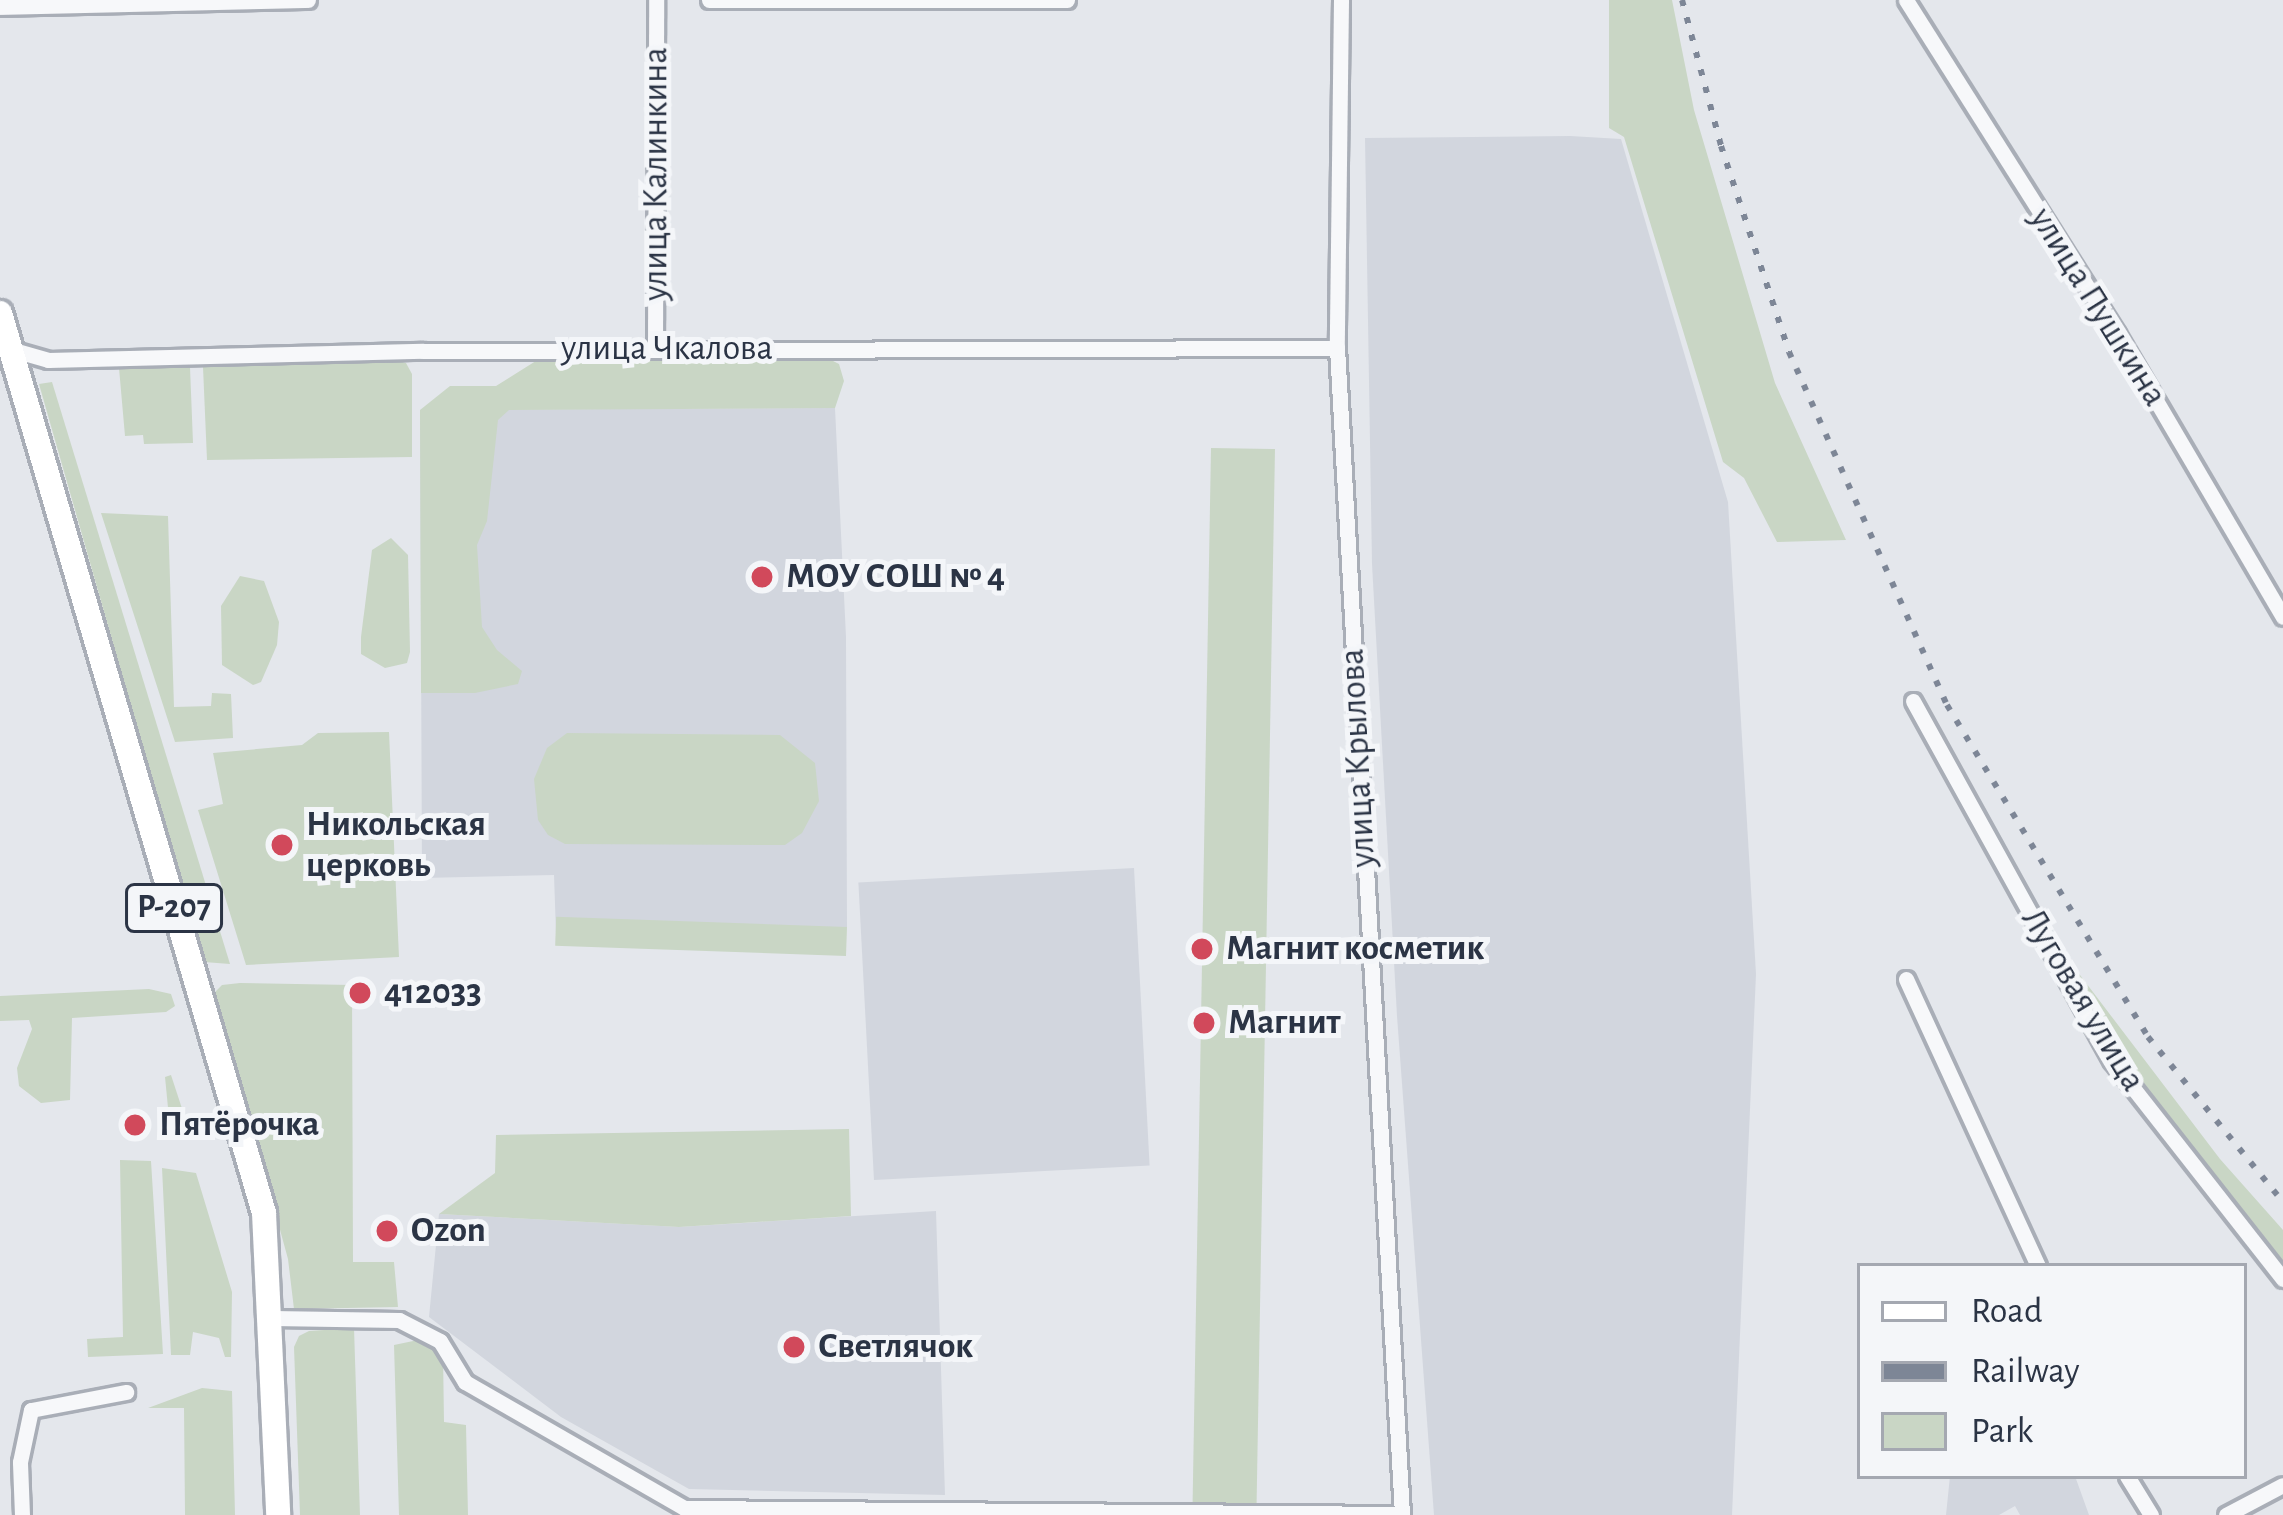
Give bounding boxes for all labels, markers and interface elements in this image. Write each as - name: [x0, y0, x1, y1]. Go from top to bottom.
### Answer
- street label: улица Калинкина: [634, 47, 678, 301]
- street label: улица Пушкина: [2020, 200, 2176, 414]
- street label: улица Чкалова: [561, 327, 773, 371]
- place label: МОУ СОШ № 4: [786, 555, 1005, 599]
- marker: МОУ СОШ № 4: [749, 564, 775, 590]
- street label: улица Крылова: [1331, 647, 1385, 869]
- place label: Никольская церковь: [306, 802, 486, 887]
- marker: Никольская церковь: [269, 832, 295, 858]
- road number: Р-207: [123, 881, 225, 935]
- street label: Луговая улица: [2012, 901, 2154, 1099]
- place label: Магнит косметик: [1226, 927, 1484, 971]
- marker: Магнит косметик: [1189, 936, 1215, 962]
- place label: 412033: [384, 971, 482, 1015]
- marker: 412033: [347, 980, 373, 1006]
- place label: Магнит: [1228, 1001, 1340, 1045]
- marker: Магнит: [1191, 1010, 1217, 1036]
- place label: Пятёрочка: [159, 1103, 319, 1147]
- marker: Пятёрочка: [122, 1112, 148, 1138]
- place label: Ozon: [411, 1209, 486, 1253]
- marker: Ozon: [374, 1218, 400, 1244]
- legend: [1857, 1263, 2247, 1479]
- text: Road: [1971, 1293, 2043, 1329]
- place label: Светлячок: [818, 1325, 973, 1369]
- marker: Светлячок: [781, 1334, 807, 1360]
- text: Railway: [1971, 1353, 2080, 1389]
- text: Park: [1971, 1413, 2033, 1449]

